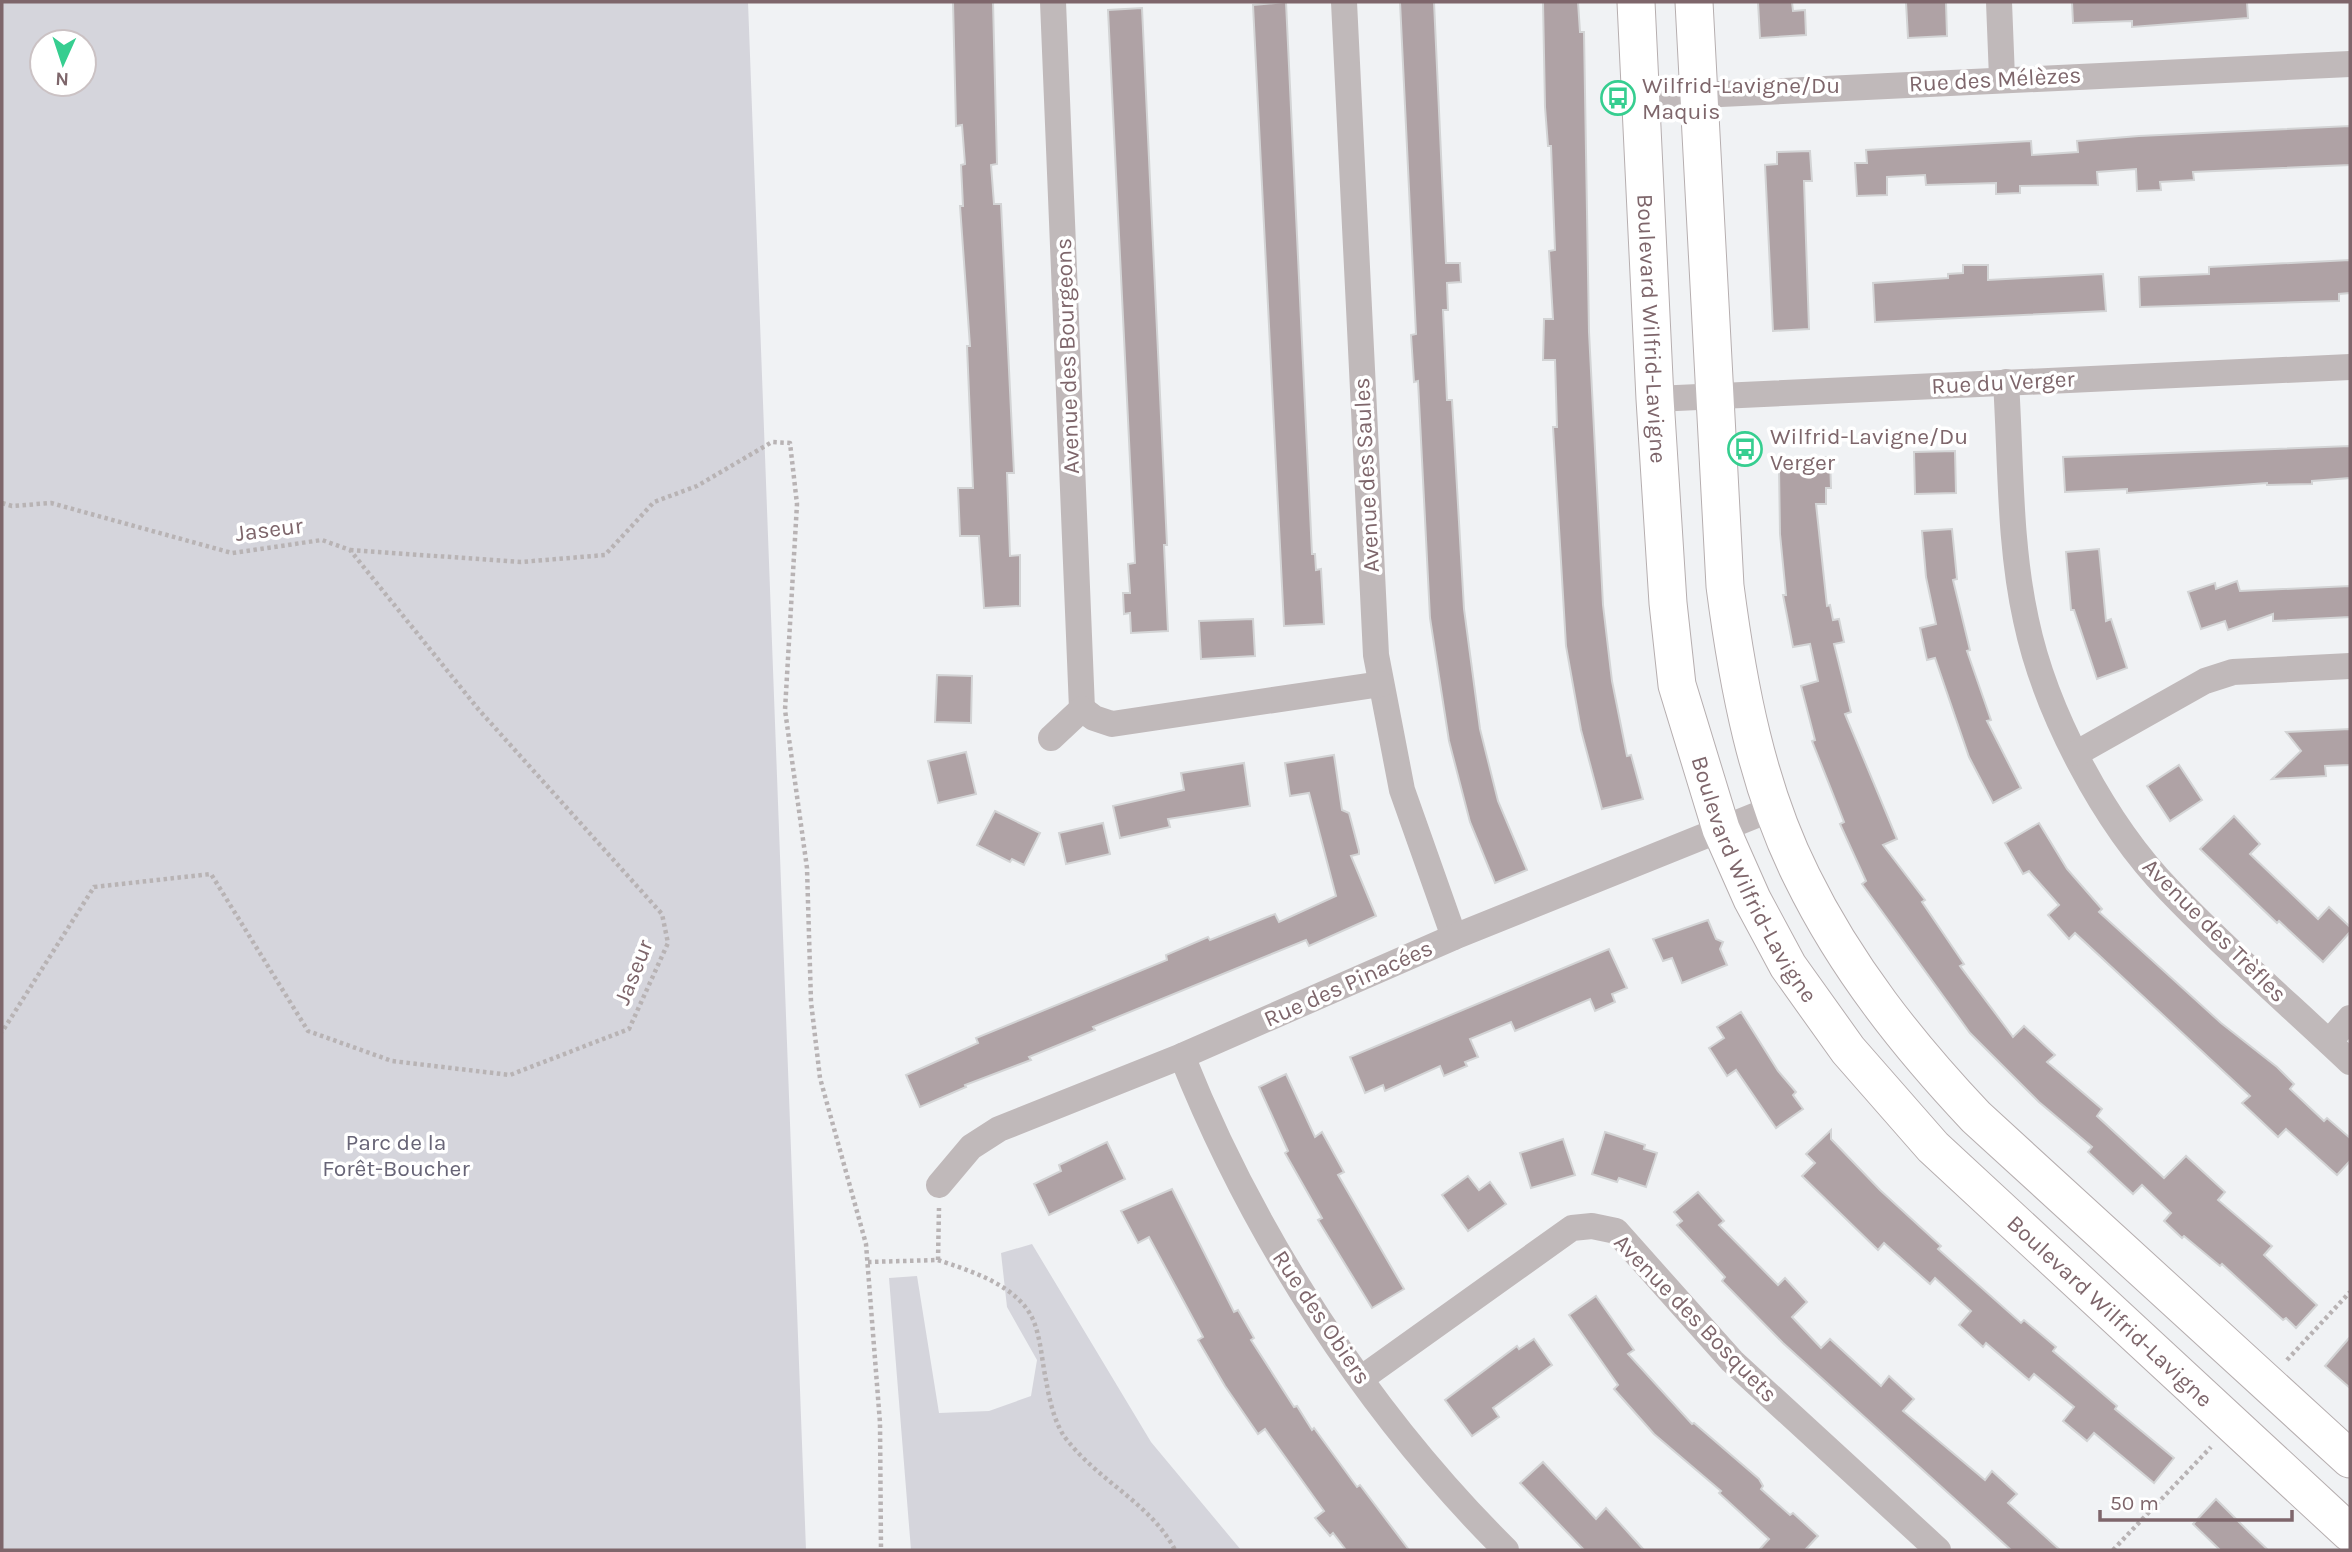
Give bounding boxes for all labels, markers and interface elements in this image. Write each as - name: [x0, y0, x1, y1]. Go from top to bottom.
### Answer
- north arrow: [28, 28, 98, 98]
- street label: Rue des Mélèzes: [1908, 62, 2082, 97]
- text: N: [55, 68, 70, 90]
- place label: Wilfrid-Lavigne/Du Maquis: [1642, 72, 1840, 125]
- bus stop icon: Wilfrid-Lavigne/Du Maquis: [1599, 79, 1637, 117]
- street label: Boulevard Wilfrid-Lavigne: [1631, 193, 1672, 464]
- street label: Avenue des Bourgeons: [1050, 237, 1085, 474]
- street label: Rue du Verger: [1931, 365, 2076, 400]
- street label: Avenue des Saules: [1348, 377, 1385, 573]
- place label: Wilfrid-Lavigne/Du Verger: [1770, 423, 1968, 476]
- bus stop icon: Wilfrid-Lavigne/Du Verger: [1726, 430, 1764, 468]
- street label: Jaseur: [234, 512, 305, 547]
- street label: Boulevard Wilfrid-Lavigne: [1685, 753, 1823, 1008]
- street label: Avenue des Trèfles: [2137, 853, 2292, 1008]
- street label: Rue des Pinacées: [1260, 934, 1437, 1033]
- street label: Jaseur: [608, 935, 659, 1009]
- park label: Parc de la Forêt-Boucher: [322, 1129, 470, 1182]
- street label: Boulevard Wilfrid-Lavigne: [2001, 1210, 2218, 1413]
- street label: Avenue des Bosquets: [1608, 1229, 1783, 1408]
- street label: Rue des Obiers: [1267, 1245, 1376, 1389]
- scale bar: [2100, 1478, 2292, 1522]
- text: 50 m: [2110, 1491, 2159, 1515]

